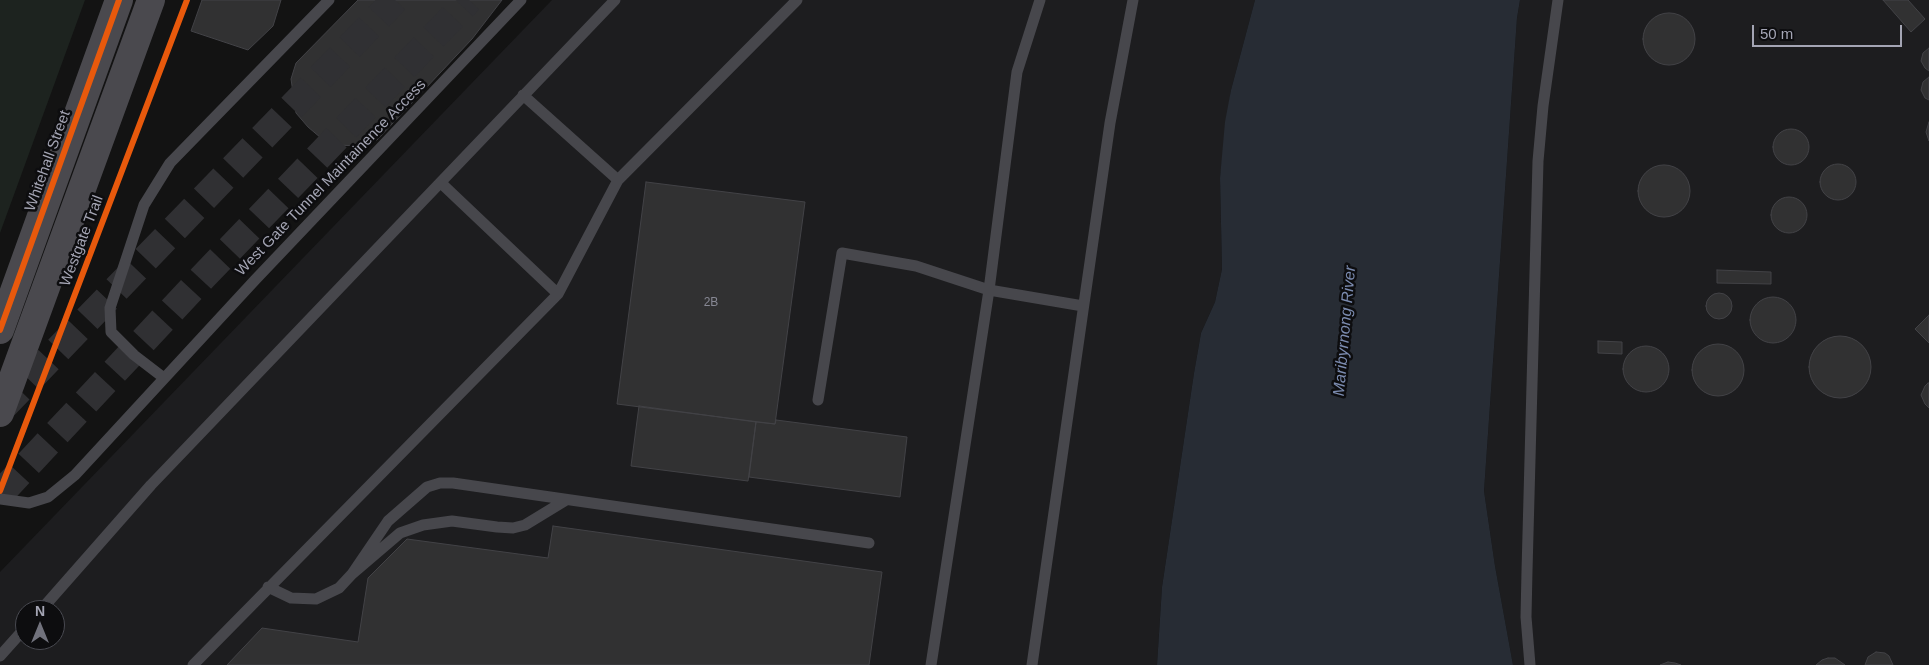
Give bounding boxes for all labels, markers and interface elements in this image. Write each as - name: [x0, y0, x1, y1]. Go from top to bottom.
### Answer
- scale bar: [1754, 15, 1904, 47]
- text: 50 m: [1760, 25, 1793, 42]
- street label: West Gate Tunnel Maintainence Access: [232, 76, 430, 280]
- street label: Whitehall Street: [21, 108, 75, 214]
- street label: Westgate Trail: [56, 193, 108, 289]
- water label: Maribyrnong River: [1330, 265, 1360, 397]
- house number: 2B: [704, 296, 718, 310]
- north arrow: [15, 600, 65, 650]
- text: N: [35, 603, 45, 619]

